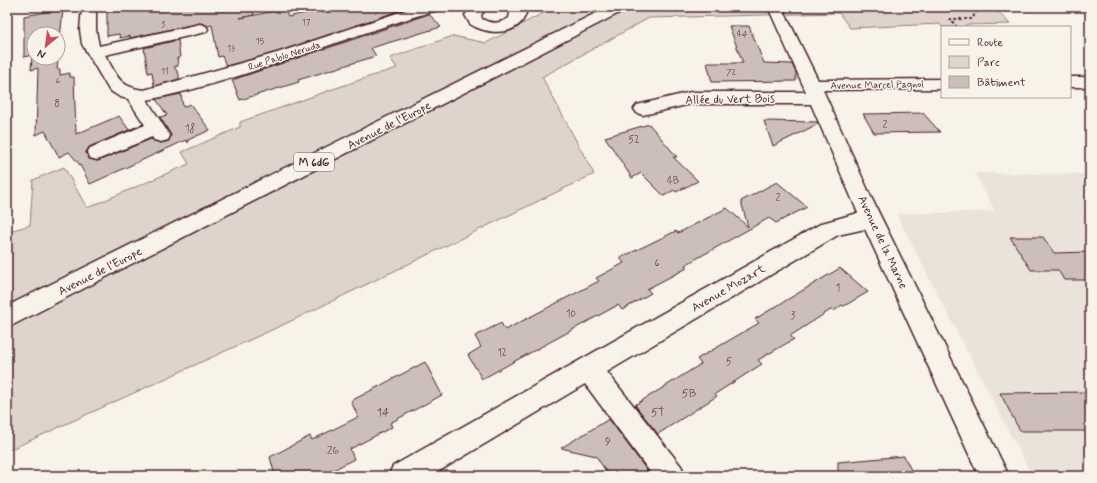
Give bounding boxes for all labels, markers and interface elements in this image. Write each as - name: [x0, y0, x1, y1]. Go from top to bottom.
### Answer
- house number: 17: [302, 17, 311, 28]
- house number: 3: [161, 19, 165, 30]
- north arrow: [26, 26, 66, 66]
- legend: [941, 26, 1071, 98]
- house number: 44: [737, 29, 748, 40]
- text: Route: [977, 35, 1003, 51]
- house number: 15: [256, 36, 265, 47]
- street label: Rue Pablo Neruda: [247, 39, 322, 74]
- house number: 13: [227, 43, 235, 54]
- text: N: [35, 46, 48, 62]
- text: Parc: [977, 55, 1000, 71]
- house number: 11: [161, 66, 169, 77]
- house number: 72: [726, 67, 736, 78]
- text: Bâtiment: [977, 75, 1026, 91]
- house number: 6: [56, 76, 61, 87]
- street label: Avenue Marcel Pagnol: [830, 78, 924, 94]
- street label: Allée du Vert Bois: [685, 91, 775, 109]
- house number: 8: [54, 98, 60, 111]
- street label: Avenue de l'Europe: [345, 98, 434, 154]
- house number: 2: [883, 119, 888, 132]
- house number: 18: [185, 122, 195, 136]
- house number: 52: [628, 134, 640, 147]
- road number: M 6dG: [294, 153, 334, 171]
- house number: 4B: [667, 175, 679, 188]
- house number: 2: [776, 192, 781, 205]
- street label: Avenue de la Marne: [853, 193, 911, 292]
- street label: Avenue de l'Europe: [56, 244, 145, 300]
- house number: 6: [654, 257, 660, 270]
- street label: Avenue Mozart: [689, 261, 768, 316]
- house number: 1: [836, 282, 840, 295]
- house number: 10: [566, 308, 576, 321]
- house number: 3: [791, 310, 796, 323]
- house number: 12: [497, 347, 507, 360]
- house number: 5: [726, 356, 732, 369]
- house number: 5B: [682, 386, 697, 402]
- house number: 14: [377, 405, 389, 421]
- house number: 5T: [651, 405, 665, 421]
- house number: 9: [605, 434, 611, 450]
- house number: 26: [327, 443, 340, 459]

